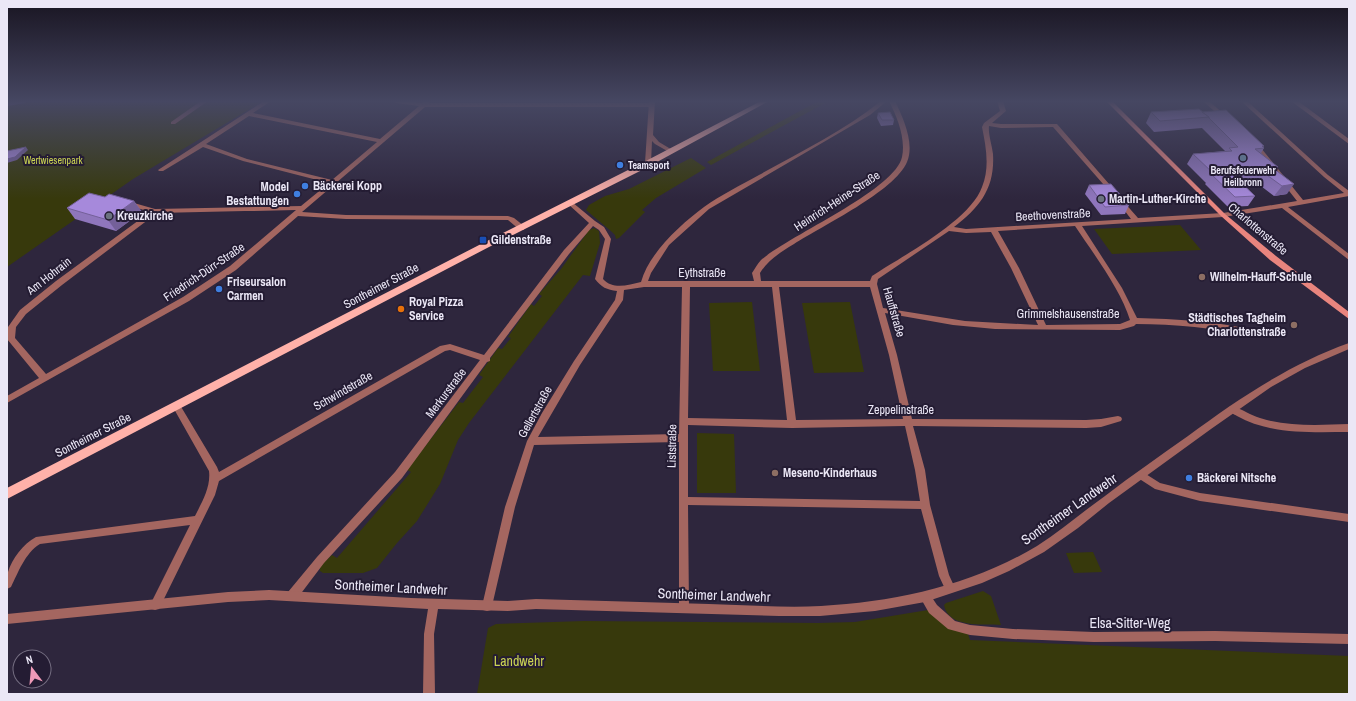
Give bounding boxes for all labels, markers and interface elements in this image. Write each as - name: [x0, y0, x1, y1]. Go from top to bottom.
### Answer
- marker: Berufsfeuerwehr Heilbronn: [1238, 153, 1248, 163]
- park label: Wertwiesenpark: [23, 154, 83, 167]
- place label: Teamsport: [628, 159, 670, 172]
- marker: Teamsport: [615, 160, 625, 170]
- place label: Berufsfeuerwehr Heilbronn: [1210, 164, 1276, 189]
- street label: Heinrich-Heine-Straße: [791, 167, 883, 235]
- place label: Bäckerei Kopp: [313, 178, 382, 194]
- place label: Model Bestattungen: [226, 179, 289, 209]
- marker: Bäckerei Kopp: [300, 181, 310, 191]
- marker: Model Bestattungen: [292, 189, 302, 199]
- place label: Martin-Luther-Kirche: [1109, 191, 1207, 207]
- marker: Martin-Luther-Kirche: [1096, 194, 1106, 204]
- street label: Charlottenstraße: [1225, 199, 1291, 259]
- street label: Beethovenstraße: [1015, 205, 1091, 225]
- place label: Kreuzkirche: [117, 208, 174, 224]
- marker: Kreuzkirche: [104, 211, 114, 221]
- place label: Gildenstraße: [491, 232, 552, 248]
- marker: Gildenstraße: [478, 235, 488, 245]
- street label: Friedrich-Dürr-Straße: [160, 239, 248, 305]
- street label: Am Hohrain: [23, 254, 75, 299]
- street label: Sontheimer Straße: [341, 259, 421, 313]
- street label: Eythstraße: [678, 265, 726, 281]
- place label: Wilhelm-Hauff-Schule: [1210, 269, 1312, 285]
- marker: Wilhelm-Hauff-Schule: [1197, 272, 1207, 282]
- place label: Friseursalon Carmen: [227, 274, 286, 304]
- marker: Friseursalon Carmen: [214, 284, 224, 294]
- street label: Hauffstraße: [879, 285, 909, 339]
- place label: Royal Pizza Service: [409, 294, 464, 324]
- marker: Royal Pizza Service: [396, 304, 406, 314]
- street label: Grimmelshausenstraße: [1017, 306, 1119, 322]
- place label: Städtisches Tagheim Charlottenstraße: [1188, 310, 1287, 340]
- marker: Städtisches Tagheim Charlottenstraße: [1289, 320, 1299, 330]
- street label: Merkurstraße: [422, 365, 470, 421]
- street label: Schwindstraße: [311, 368, 375, 414]
- street label: Gellertstraße: [514, 383, 556, 441]
- street label: Zeppelinstraße: [868, 402, 934, 418]
- street label: Sontheimer Straße: [52, 409, 134, 461]
- street label: Liststraße: [664, 424, 680, 468]
- place label: Meseno-Kinderhaus: [783, 465, 878, 481]
- marker: Meseno-Kinderhaus: [770, 468, 780, 478]
- street label: Sontheimer Landwehr: [1018, 469, 1121, 549]
- place label: Bäckerei Nitsche: [1197, 470, 1277, 486]
- marker: Bäckerei Nitsche: [1184, 473, 1194, 483]
- street label: Sontheimer Landwehr: [334, 575, 448, 599]
- street label: Sontheimer Landwehr: [657, 584, 771, 606]
- street label: Elsa-Sitter-Weg: [1090, 614, 1171, 632]
- north arrow: [12, 649, 52, 689]
- text: N: [24, 652, 34, 667]
- park label: Landwehr: [494, 652, 544, 670]

